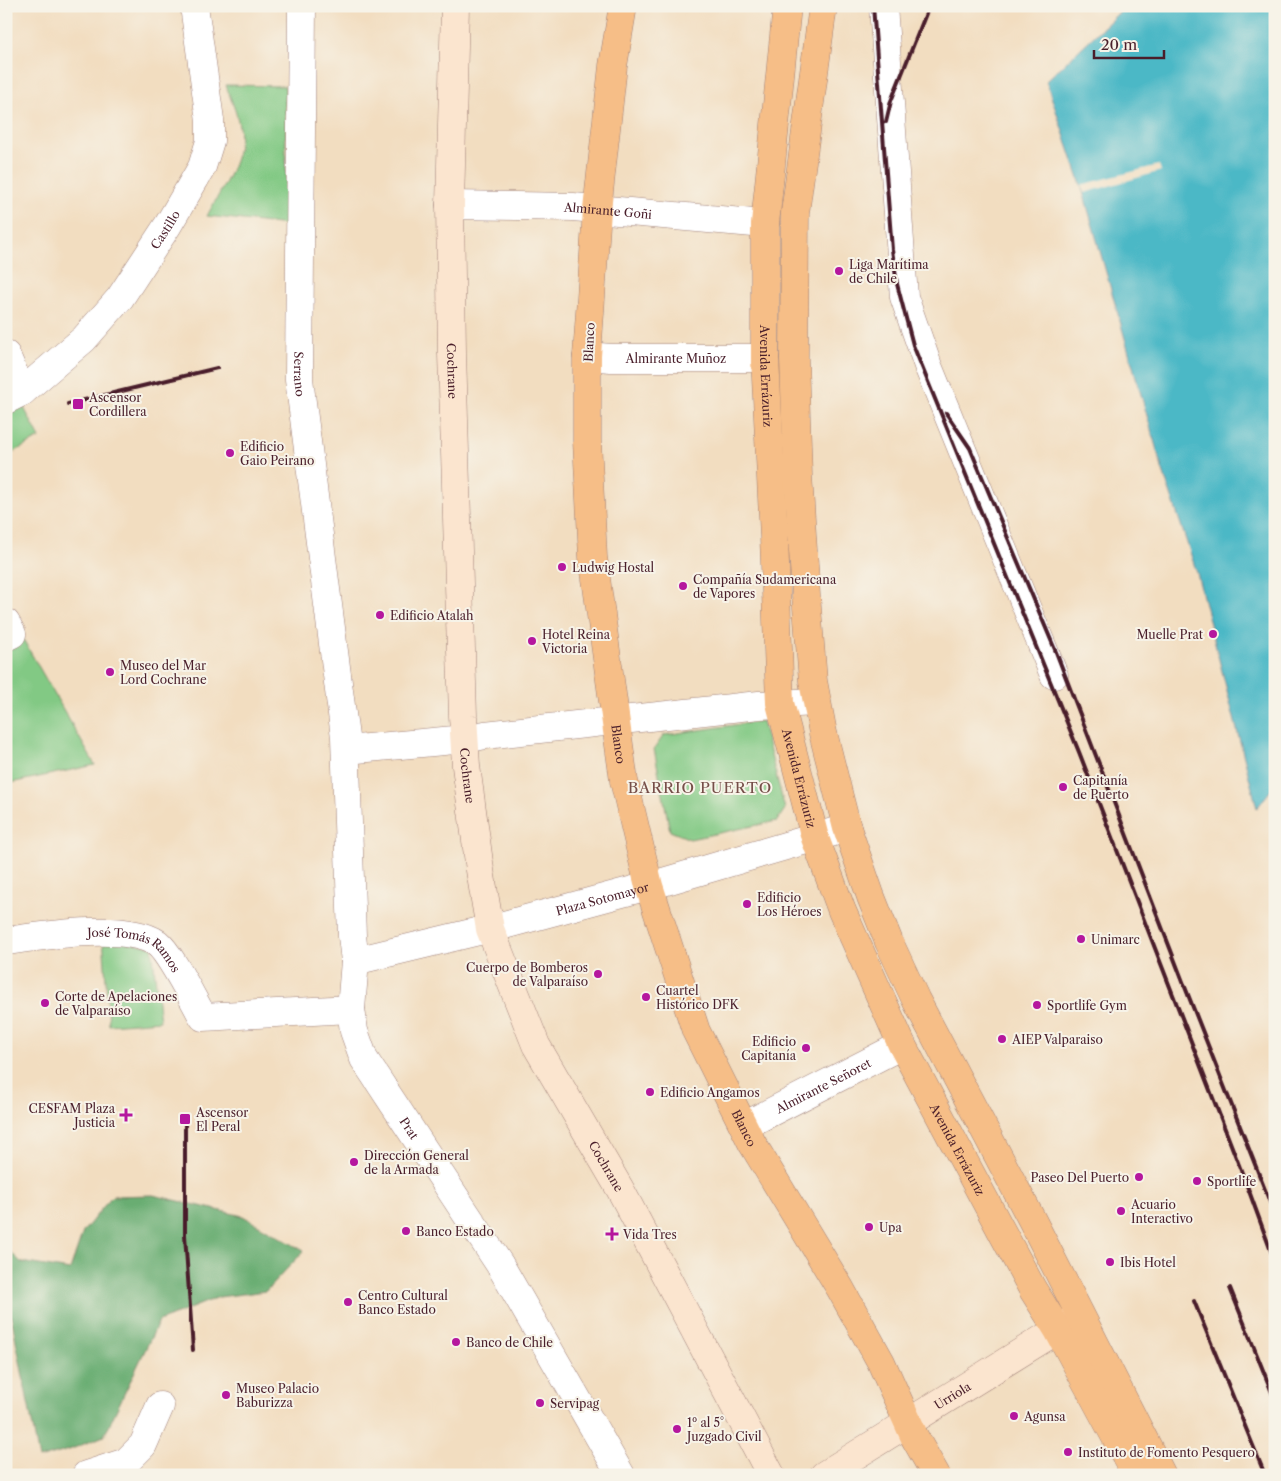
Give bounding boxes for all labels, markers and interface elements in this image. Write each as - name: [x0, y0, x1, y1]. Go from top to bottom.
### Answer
- scale bar: [1094, 28, 1164, 60]
- text: 20 m: [1101, 35, 1137, 54]
- street label: Almirante Goñi: [563, 199, 653, 221]
- street label: Castillo: [147, 207, 183, 252]
- place label: Liga Marítima de Chile: [849, 257, 929, 286]
- marker: Liga Marítima de Chile: [833, 265, 845, 277]
- street label: Blanco: [580, 322, 598, 362]
- street label: Avenida Errázuriz: [757, 324, 776, 427]
- street label: Cochrane: [444, 343, 461, 399]
- street label: Serrano: [291, 351, 309, 397]
- street label: Almirante Muñoz: [625, 351, 726, 366]
- place label: Ascensor Cordillera: [88, 390, 147, 419]
- marker: Ascensor Cordillera: [71, 397, 85, 411]
- place label: Edificio Gaio Peirano: [240, 439, 314, 468]
- marker: Edificio Gaio Peirano: [224, 447, 236, 459]
- place label: Ludwig Hostal: [572, 560, 655, 575]
- marker: Ludwig Hostal: [556, 561, 568, 573]
- place label: Compañía Sudamericana de Vapores: [693, 572, 837, 601]
- marker: Compañía Sudamericana de Vapores: [677, 580, 689, 592]
- place label: Edificio Atalah: [390, 608, 474, 623]
- marker: Edificio Atalah: [374, 609, 386, 621]
- place label: Hotel Reina Victoria: [541, 627, 611, 656]
- place label: Muelle Prat: [1136, 627, 1204, 642]
- marker: Muelle Prat: [1207, 628, 1219, 640]
- marker: Hotel Reina Victoria: [526, 635, 538, 647]
- place label: Museo del Mar Lord Cochrane: [120, 658, 207, 687]
- marker: Museo del Mar Lord Cochrane: [104, 666, 116, 678]
- street label: Blanco: [609, 723, 629, 765]
- street label: Avenida Errázuriz: [779, 726, 820, 829]
- street label: Cochrane: [457, 747, 478, 805]
- place label: Capitanía de Puerto: [1073, 773, 1129, 802]
- district label: BARRIO PUERTO: [628, 778, 772, 797]
- marker: Capitanía de Puerto: [1057, 781, 1069, 793]
- street label: Plaza Sotomayor: [554, 879, 650, 918]
- place label: Edificio Los Héroes: [757, 890, 822, 919]
- marker: Edificio Los Héroes: [741, 898, 753, 910]
- street label: José Tomás Ramos: [85, 924, 184, 975]
- place label: Unimarc: [1091, 932, 1140, 947]
- marker: Unimarc: [1075, 933, 1087, 945]
- place label: Cuerpo de Bomberos de Valparaíso: [466, 960, 588, 989]
- marker: Cuerpo de Bomberos de Valparaíso: [592, 968, 604, 980]
- place label: Cuartel Histórico DFK: [656, 983, 740, 1012]
- place label: Corte de Apelaciones de Valparaíso: [55, 989, 177, 1018]
- marker: Cuartel Histórico DFK: [640, 991, 652, 1003]
- marker: Corte de Apelaciones de Valparaíso: [39, 997, 51, 1009]
- place label: Sportlife Gym: [1047, 998, 1127, 1013]
- marker: Sportlife Gym: [1031, 999, 1043, 1011]
- place label: AIEP Valparaiso: [1011, 1032, 1103, 1047]
- marker: AIEP Valparaiso: [996, 1033, 1008, 1045]
- place label: Edificio Capitanía: [741, 1034, 797, 1063]
- marker: Edificio Capitanía: [800, 1042, 812, 1054]
- street label: Almirante Señoret: [772, 1054, 874, 1116]
- place label: Edificio Angamos: [660, 1085, 760, 1100]
- marker: Edificio Angamos: [644, 1086, 656, 1098]
- street label: Avenida Errázuriz: [927, 1100, 989, 1198]
- place label: CESFAM Plaza Justicia: [29, 1101, 116, 1130]
- place label: Ascensor El Peral: [195, 1105, 248, 1134]
- street label: Blanco: [729, 1107, 760, 1149]
- marker: CESFAM Plaza Justicia: [119, 1108, 133, 1122]
- marker: Ascensor El Peral: [178, 1112, 192, 1126]
- street label: Prat: [397, 1114, 423, 1143]
- street label: Cochrane: [586, 1138, 627, 1194]
- place label: Dirección General de la Armada: [364, 1148, 469, 1177]
- marker: Dirección General de la Armada: [348, 1156, 360, 1168]
- place label: Paseo Del Puerto: [1031, 1170, 1129, 1185]
- marker: Paseo Del Puerto: [1133, 1171, 1145, 1183]
- place label: Sportlife: [1207, 1174, 1257, 1189]
- marker: Sportlife: [1191, 1175, 1203, 1187]
- place label: Acuario Interactivo: [1130, 1197, 1193, 1226]
- marker: Acuario Interactivo: [1115, 1205, 1127, 1217]
- place label: Upa: [879, 1220, 902, 1235]
- marker: Upa: [863, 1221, 875, 1233]
- place label: Banco Estado: [416, 1224, 494, 1239]
- marker: Banco Estado: [400, 1225, 412, 1237]
- marker: Vida Tres: [605, 1227, 619, 1241]
- place label: Vida Tres: [622, 1227, 677, 1242]
- place label: Ibis Hotel: [1120, 1255, 1176, 1270]
- marker: Ibis Hotel: [1104, 1256, 1116, 1268]
- place label: Centro Cultural Banco Estado: [358, 1288, 448, 1317]
- marker: Centro Cultural Banco Estado: [342, 1296, 354, 1308]
- place label: Banco de Chile: [466, 1335, 553, 1350]
- marker: Banco de Chile: [450, 1336, 462, 1348]
- street label: Urriola: [931, 1378, 974, 1412]
- place label: Museo Palacio Baburizza: [236, 1381, 319, 1410]
- marker: Museo Palacio Baburizza: [220, 1389, 232, 1401]
- place label: Servipag: [550, 1396, 600, 1411]
- marker: Servipag: [534, 1397, 546, 1409]
- place label: Agunsa: [1023, 1409, 1066, 1424]
- marker: Agunsa: [1008, 1410, 1020, 1422]
- place label: 1º al 5° Juzgado Civil: [685, 1415, 762, 1444]
- marker: 1º al 5° Juzgado Civil: [671, 1423, 683, 1435]
- place label: Instituto de Fomento Pesquero: [1078, 1445, 1255, 1460]
- marker: Instituto de Fomento Pesquero: [1062, 1446, 1074, 1458]

